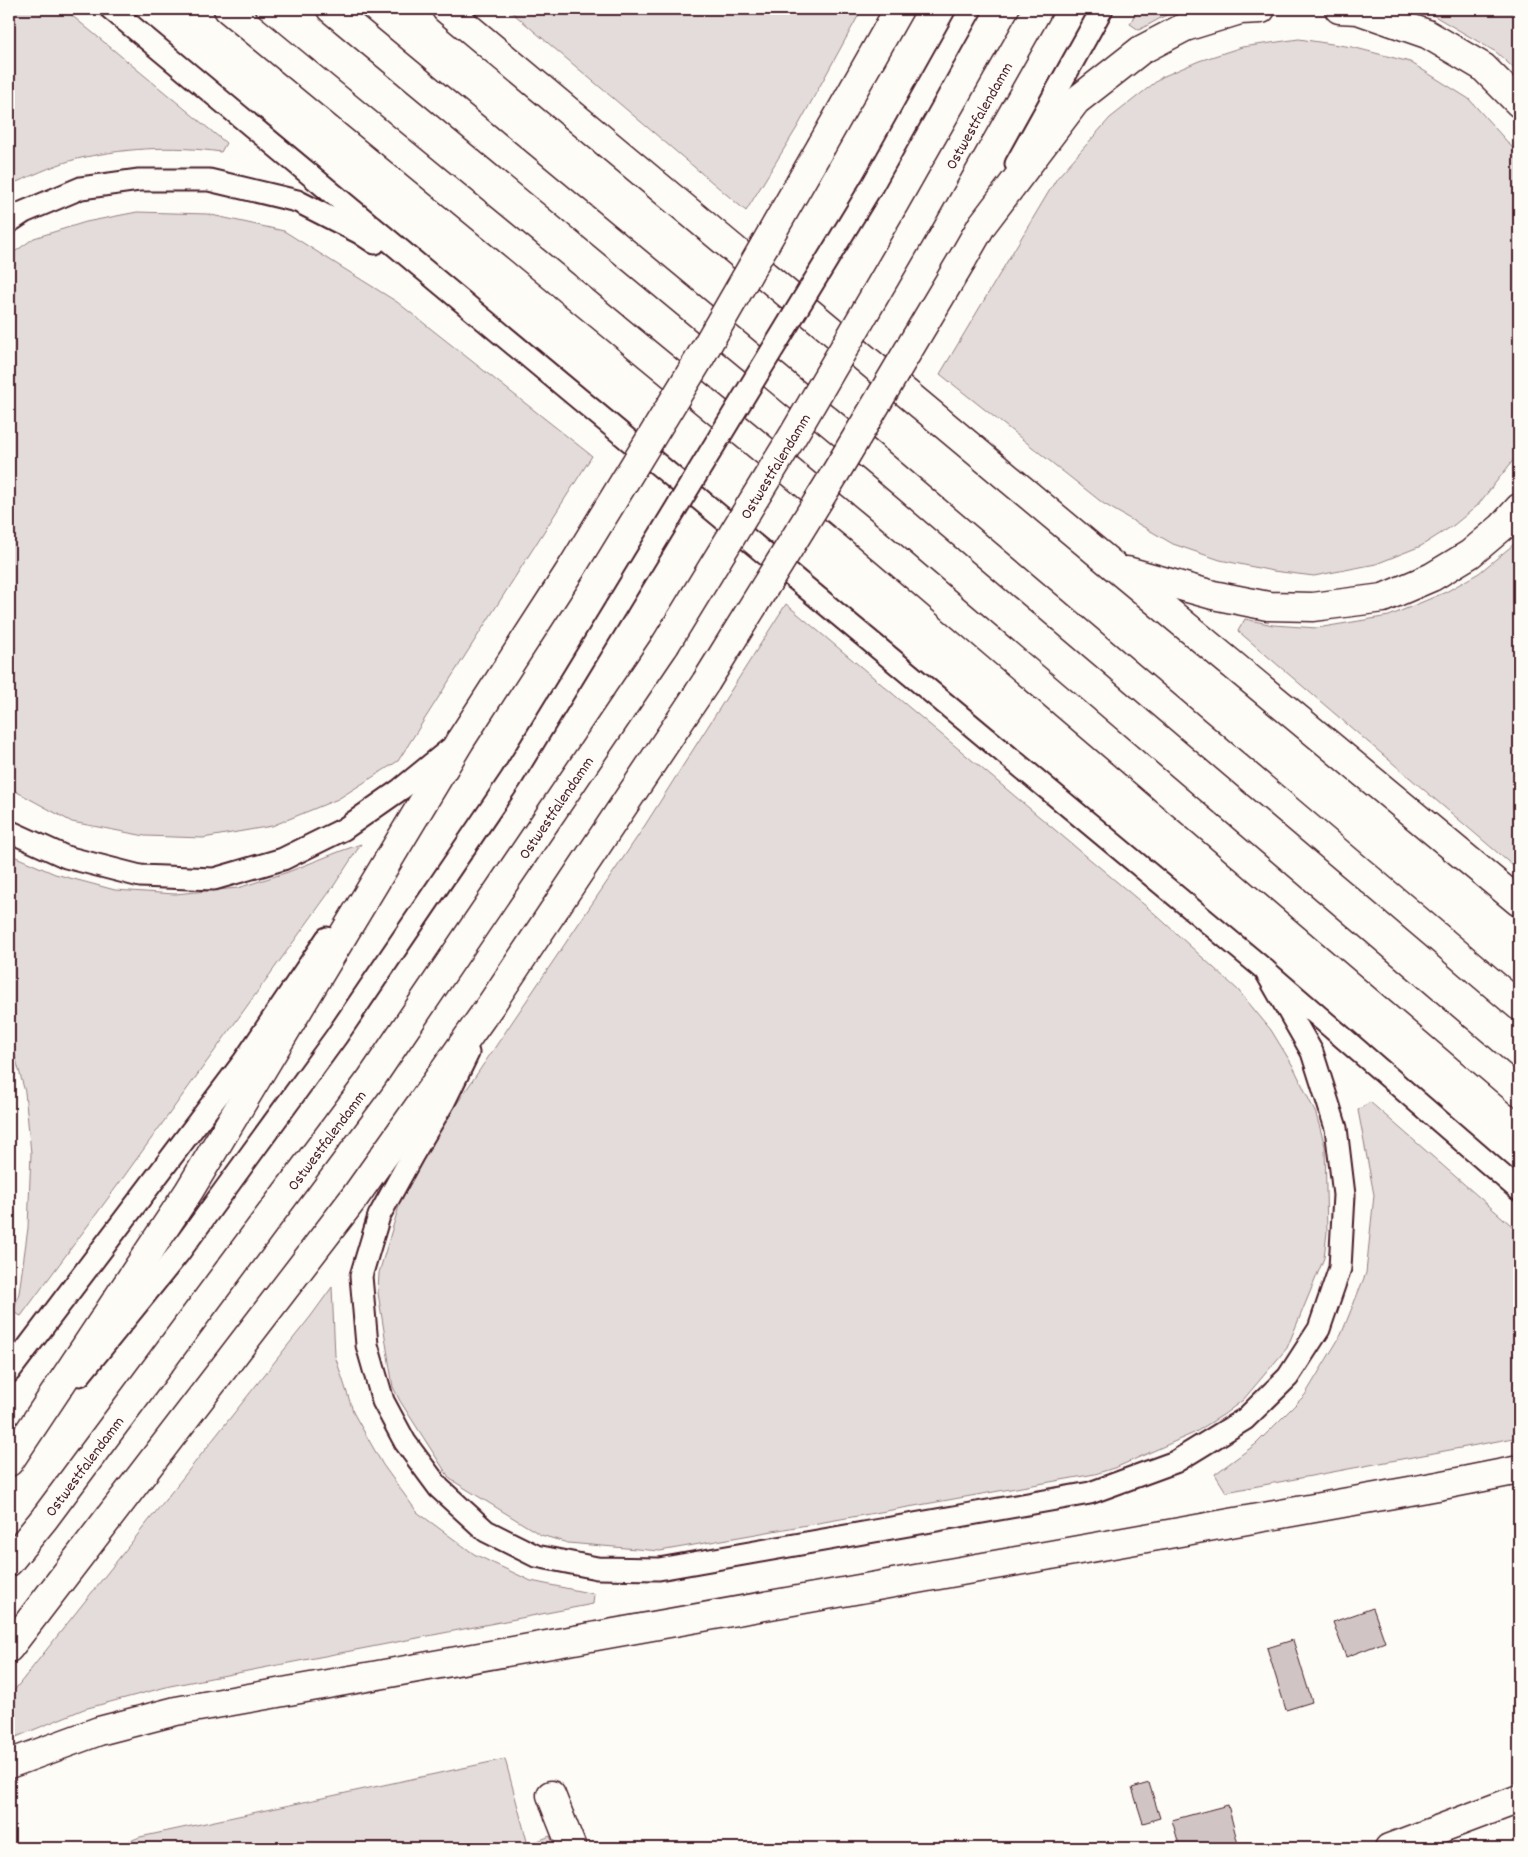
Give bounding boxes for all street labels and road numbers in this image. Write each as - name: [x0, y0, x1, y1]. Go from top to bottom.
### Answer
- street label: Ostwestfalendamm: [941, 58, 1020, 174]
- street label: Ostwestfalendamm: [735, 410, 818, 524]
- street label: Ostwestfalendamm: [514, 752, 600, 865]
- street label: Ostwestfalendamm: [283, 1086, 373, 1196]
- street label: Ostwestfalendamm: [41, 1412, 131, 1522]

